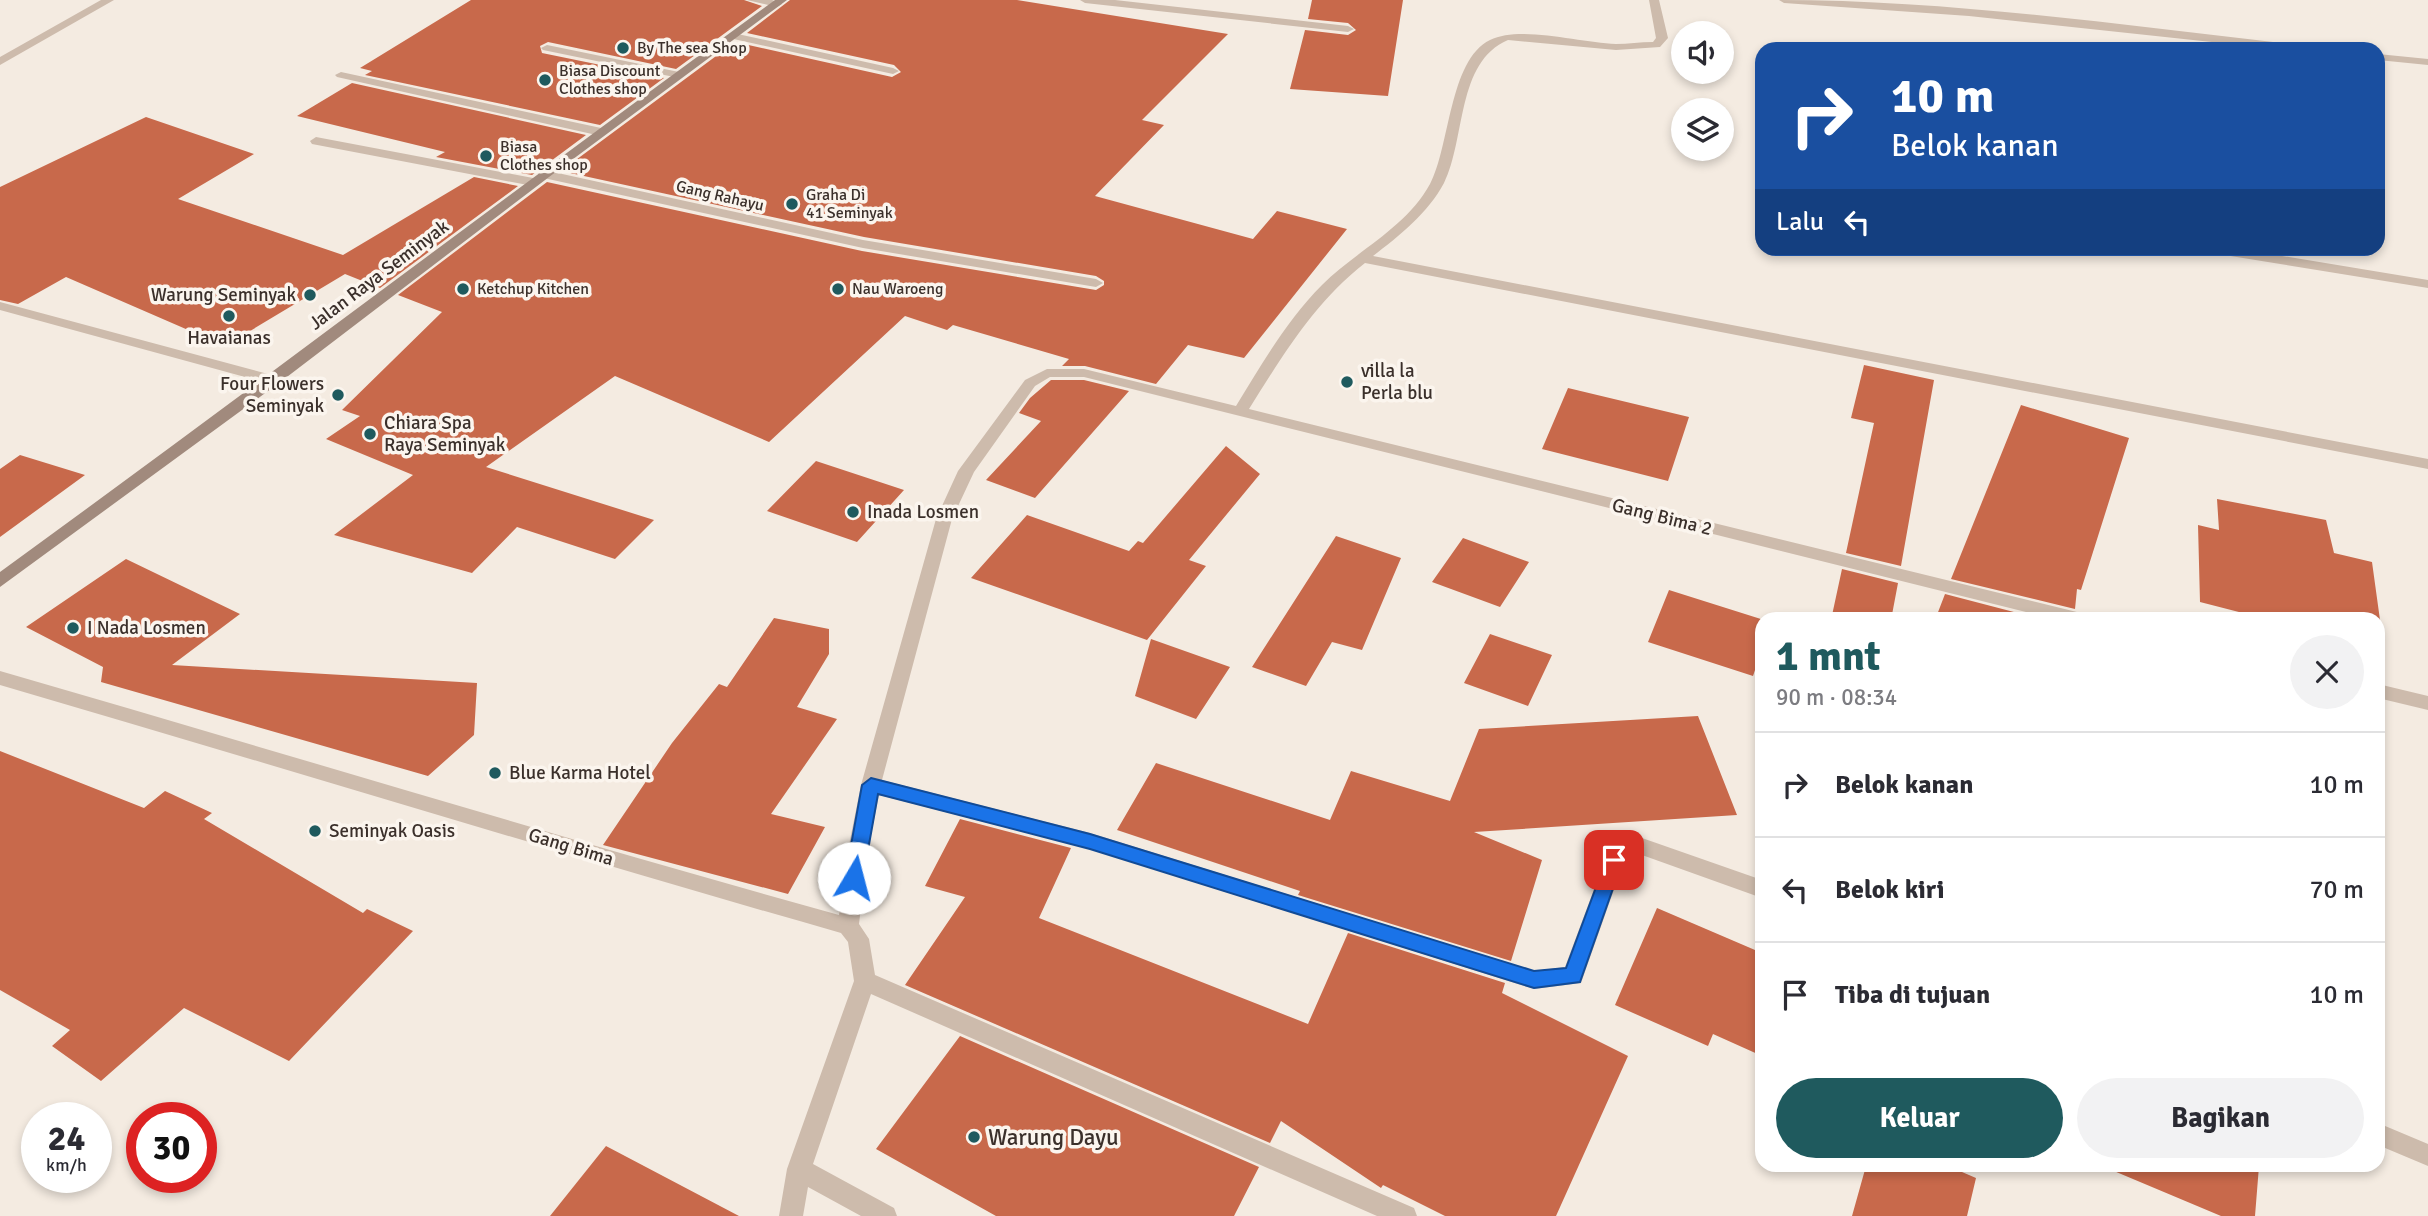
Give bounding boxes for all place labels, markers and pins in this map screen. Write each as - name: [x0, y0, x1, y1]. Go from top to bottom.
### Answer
- place label: By The sea Shop: [637, 38, 747, 58]
- marker: By The sea Shop: [615, 40, 631, 56]
- place label: Biasa Discount Clothes shop: [559, 61, 661, 99]
- marker: Biasa Discount Clothes shop: [537, 72, 553, 88]
- place label: Biasa Clothes shop: [500, 137, 588, 175]
- marker: Biasa Clothes shop: [478, 148, 494, 164]
- place label: Graha Di 41 Seminyak: [806, 185, 893, 223]
- marker: Graha Di 41 Seminyak: [784, 196, 800, 212]
- place label: Ketchup Kitchen: [477, 279, 589, 299]
- place label: Nau Waroeng: [852, 279, 943, 299]
- marker: Ketchup Kitchen: [455, 281, 471, 297]
- marker: Nau Waroeng: [830, 281, 846, 297]
- place label: Warung Seminyak: [151, 283, 296, 307]
- marker: Warung Seminyak: [302, 287, 318, 303]
- marker: Havaianas: [221, 308, 237, 324]
- place label: Havaianas: [187, 326, 271, 350]
- place label: villa la Perla blu: [1361, 359, 1433, 405]
- place label: Four Flowers Seminyak: [220, 372, 324, 418]
- marker: villa la Perla blu: [1339, 374, 1355, 390]
- marker: Four Flowers Seminyak: [330, 387, 346, 403]
- place label: Chiara Spa Raya Seminyak: [384, 411, 506, 457]
- marker: Chiara Spa Raya Seminyak: [362, 426, 378, 442]
- place label: Inada Losmen: [867, 500, 979, 524]
- marker: Inada Losmen: [845, 504, 861, 520]
- place label: I Nada Losmen: [87, 616, 206, 640]
- marker: I Nada Losmen: [65, 620, 81, 636]
- place label: Blue Karma Hotel: [509, 761, 651, 785]
- marker: Blue Karma Hotel: [487, 765, 503, 781]
- place label: Seminyak Oasis: [329, 819, 455, 843]
- marker: Seminyak Oasis: [307, 823, 323, 839]
- pin: [1584, 830, 1644, 890]
- place label: Warung Dayu: [988, 1123, 1119, 1152]
- marker: Warung Dayu: [966, 1129, 982, 1145]

